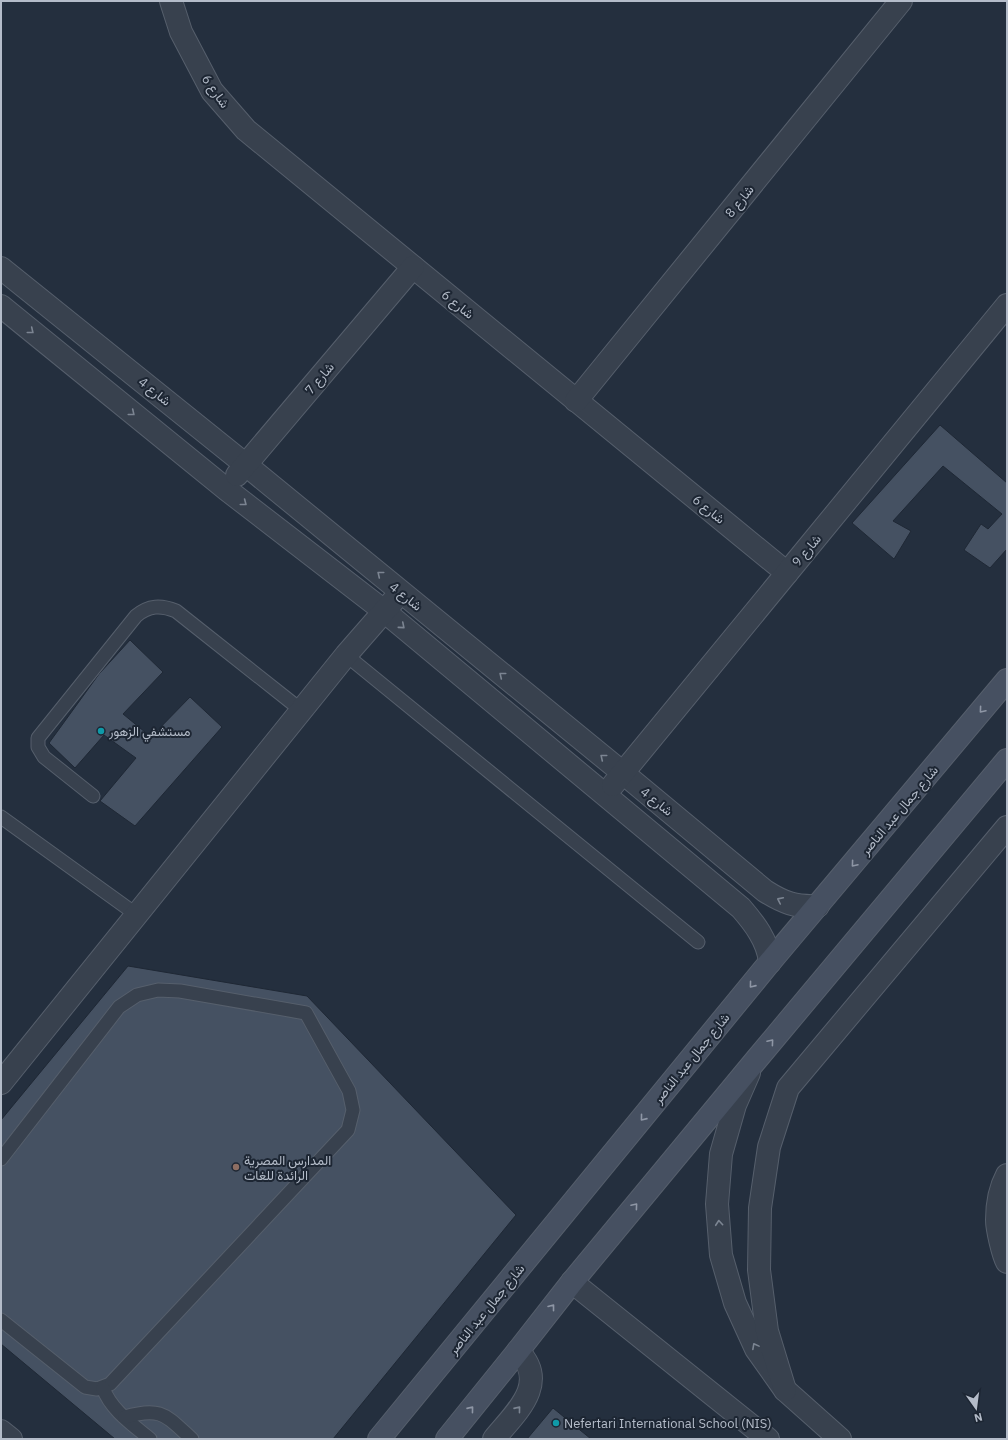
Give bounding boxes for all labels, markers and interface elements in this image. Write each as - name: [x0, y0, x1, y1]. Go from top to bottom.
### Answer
- street label: شارع 6: [197, 71, 233, 112]
- street label: شارع 8: [721, 182, 758, 222]
- street label: شارع 6: [437, 286, 477, 323]
- one-way arrow: [27, 326, 34, 333]
- street label: شارع 7: [301, 359, 339, 399]
- street label: شارع 4: [134, 373, 174, 410]
- one-way arrow: [128, 408, 135, 415]
- street label: شارع 6: [688, 491, 728, 528]
- one-way arrow: [240, 499, 247, 506]
- street label: شارع 9: [788, 531, 826, 571]
- one-way arrow: [377, 572, 384, 579]
- street label: شارع 4: [385, 578, 425, 615]
- one-way arrow: [397, 622, 404, 629]
- one-way arrow: [499, 672, 507, 679]
- one-way arrow: [980, 706, 987, 713]
- place label: مستشفي الزهور: [108, 723, 191, 742]
- marker: مستشفي الزهور: [96, 726, 106, 736]
- one-way arrow: [600, 754, 607, 761]
- street label: شارع جمال عبد الناصر: [856, 762, 943, 860]
- street label: شارع 4: [636, 783, 676, 820]
- one-way arrow: [851, 859, 858, 866]
- one-way arrow: [777, 897, 784, 905]
- one-way arrow: [750, 980, 757, 987]
- street label: شارع جمال عبد الناصر: [649, 1009, 734, 1109]
- one-way arrow: [767, 1039, 774, 1046]
- one-way arrow: [640, 1113, 647, 1120]
- place label: المدارس المصرية الرائدة للغات: [244, 1152, 331, 1184]
- marker: المدارس المصرية الرائدة للغات: [231, 1162, 241, 1172]
- one-way arrow: [630, 1204, 637, 1211]
- one-way arrow: [714, 1220, 723, 1226]
- street label: شارع جمال عبد الناصر: [444, 1260, 529, 1360]
- one-way arrow: [548, 1305, 555, 1312]
- one-way arrow: [753, 1343, 760, 1351]
- north arrow: [956, 1388, 996, 1428]
- one-way arrow: [467, 1406, 474, 1413]
- one-way arrow: [513, 1406, 520, 1413]
- text: N: [973, 1410, 984, 1425]
- place label: Nefertari International School (NIS): [564, 1415, 772, 1432]
- marker: Nefertari International School (NIS): [551, 1418, 561, 1428]

